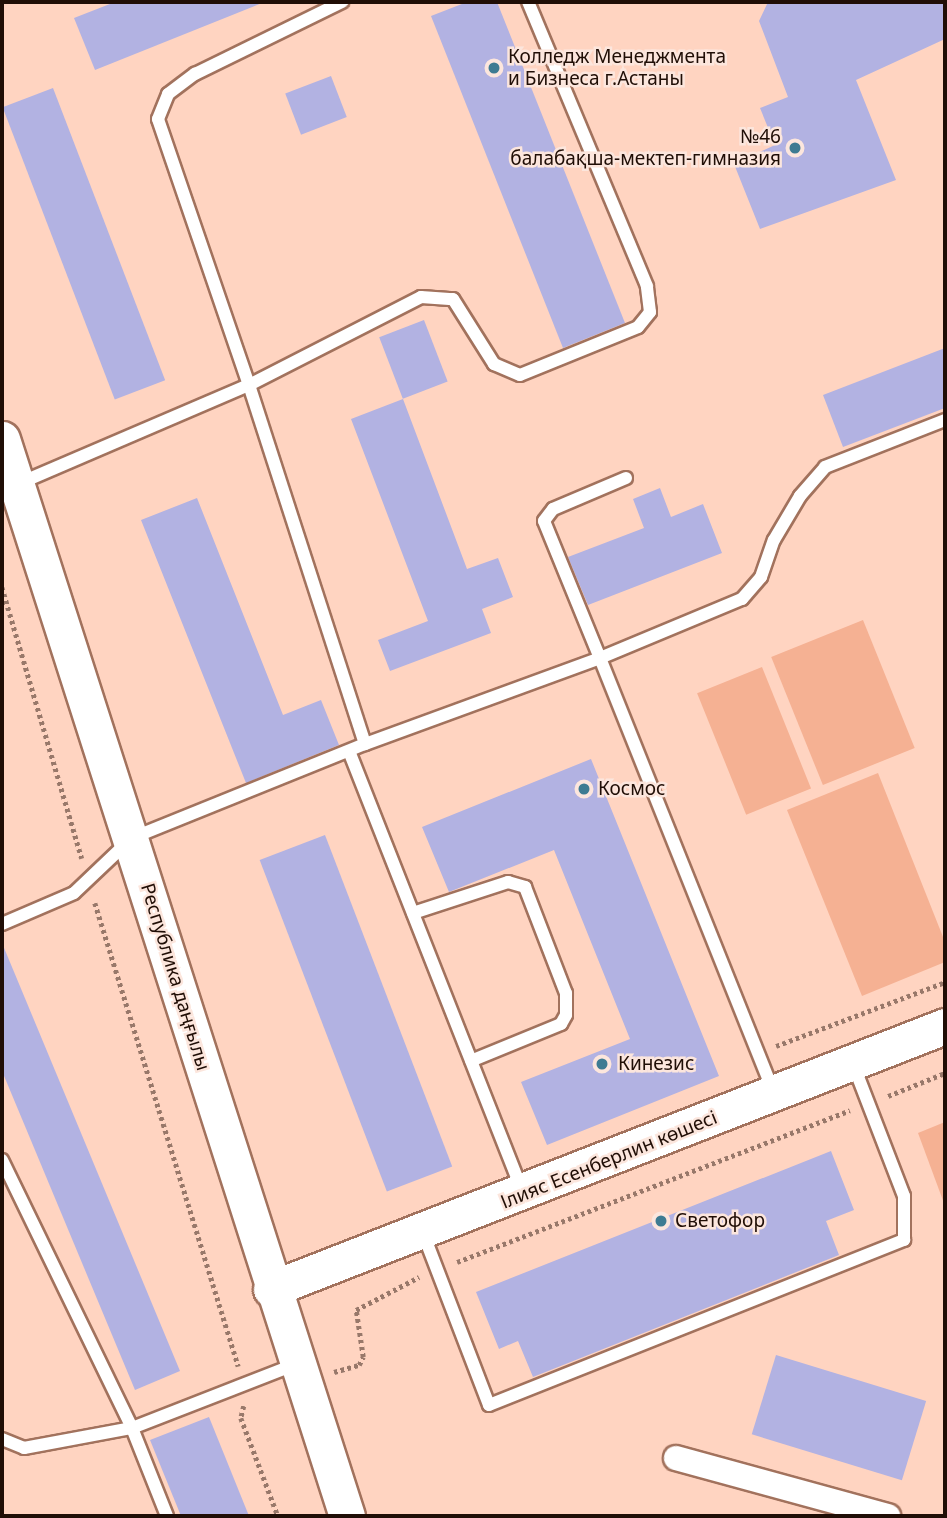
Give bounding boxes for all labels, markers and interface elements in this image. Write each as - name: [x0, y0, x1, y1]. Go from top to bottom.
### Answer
- place label: Колледж Менеджмента и Бизнеса г.Астаны: [508, 46, 726, 90]
- marker: Колледж Менеджмента и Бизнеса г.Астаны: [486, 60, 502, 76]
- place label: №46 балабақша-мектеп-гимназия: [510, 126, 781, 170]
- marker: №46 балабақша-мектеп-гимназия: [787, 140, 803, 156]
- place label: Космос: [598, 778, 665, 800]
- marker: Космос: [576, 781, 592, 797]
- street label: Республика даңғылы: [136, 881, 214, 1073]
- place label: Кинезис: [618, 1053, 694, 1075]
- marker: Кинезис: [592, 1054, 612, 1074]
- street label: Ілияс Есенберлин көшесі: [497, 1106, 721, 1214]
- place label: Светофор: [675, 1210, 765, 1232]
- marker: Светофор: [653, 1213, 669, 1229]

